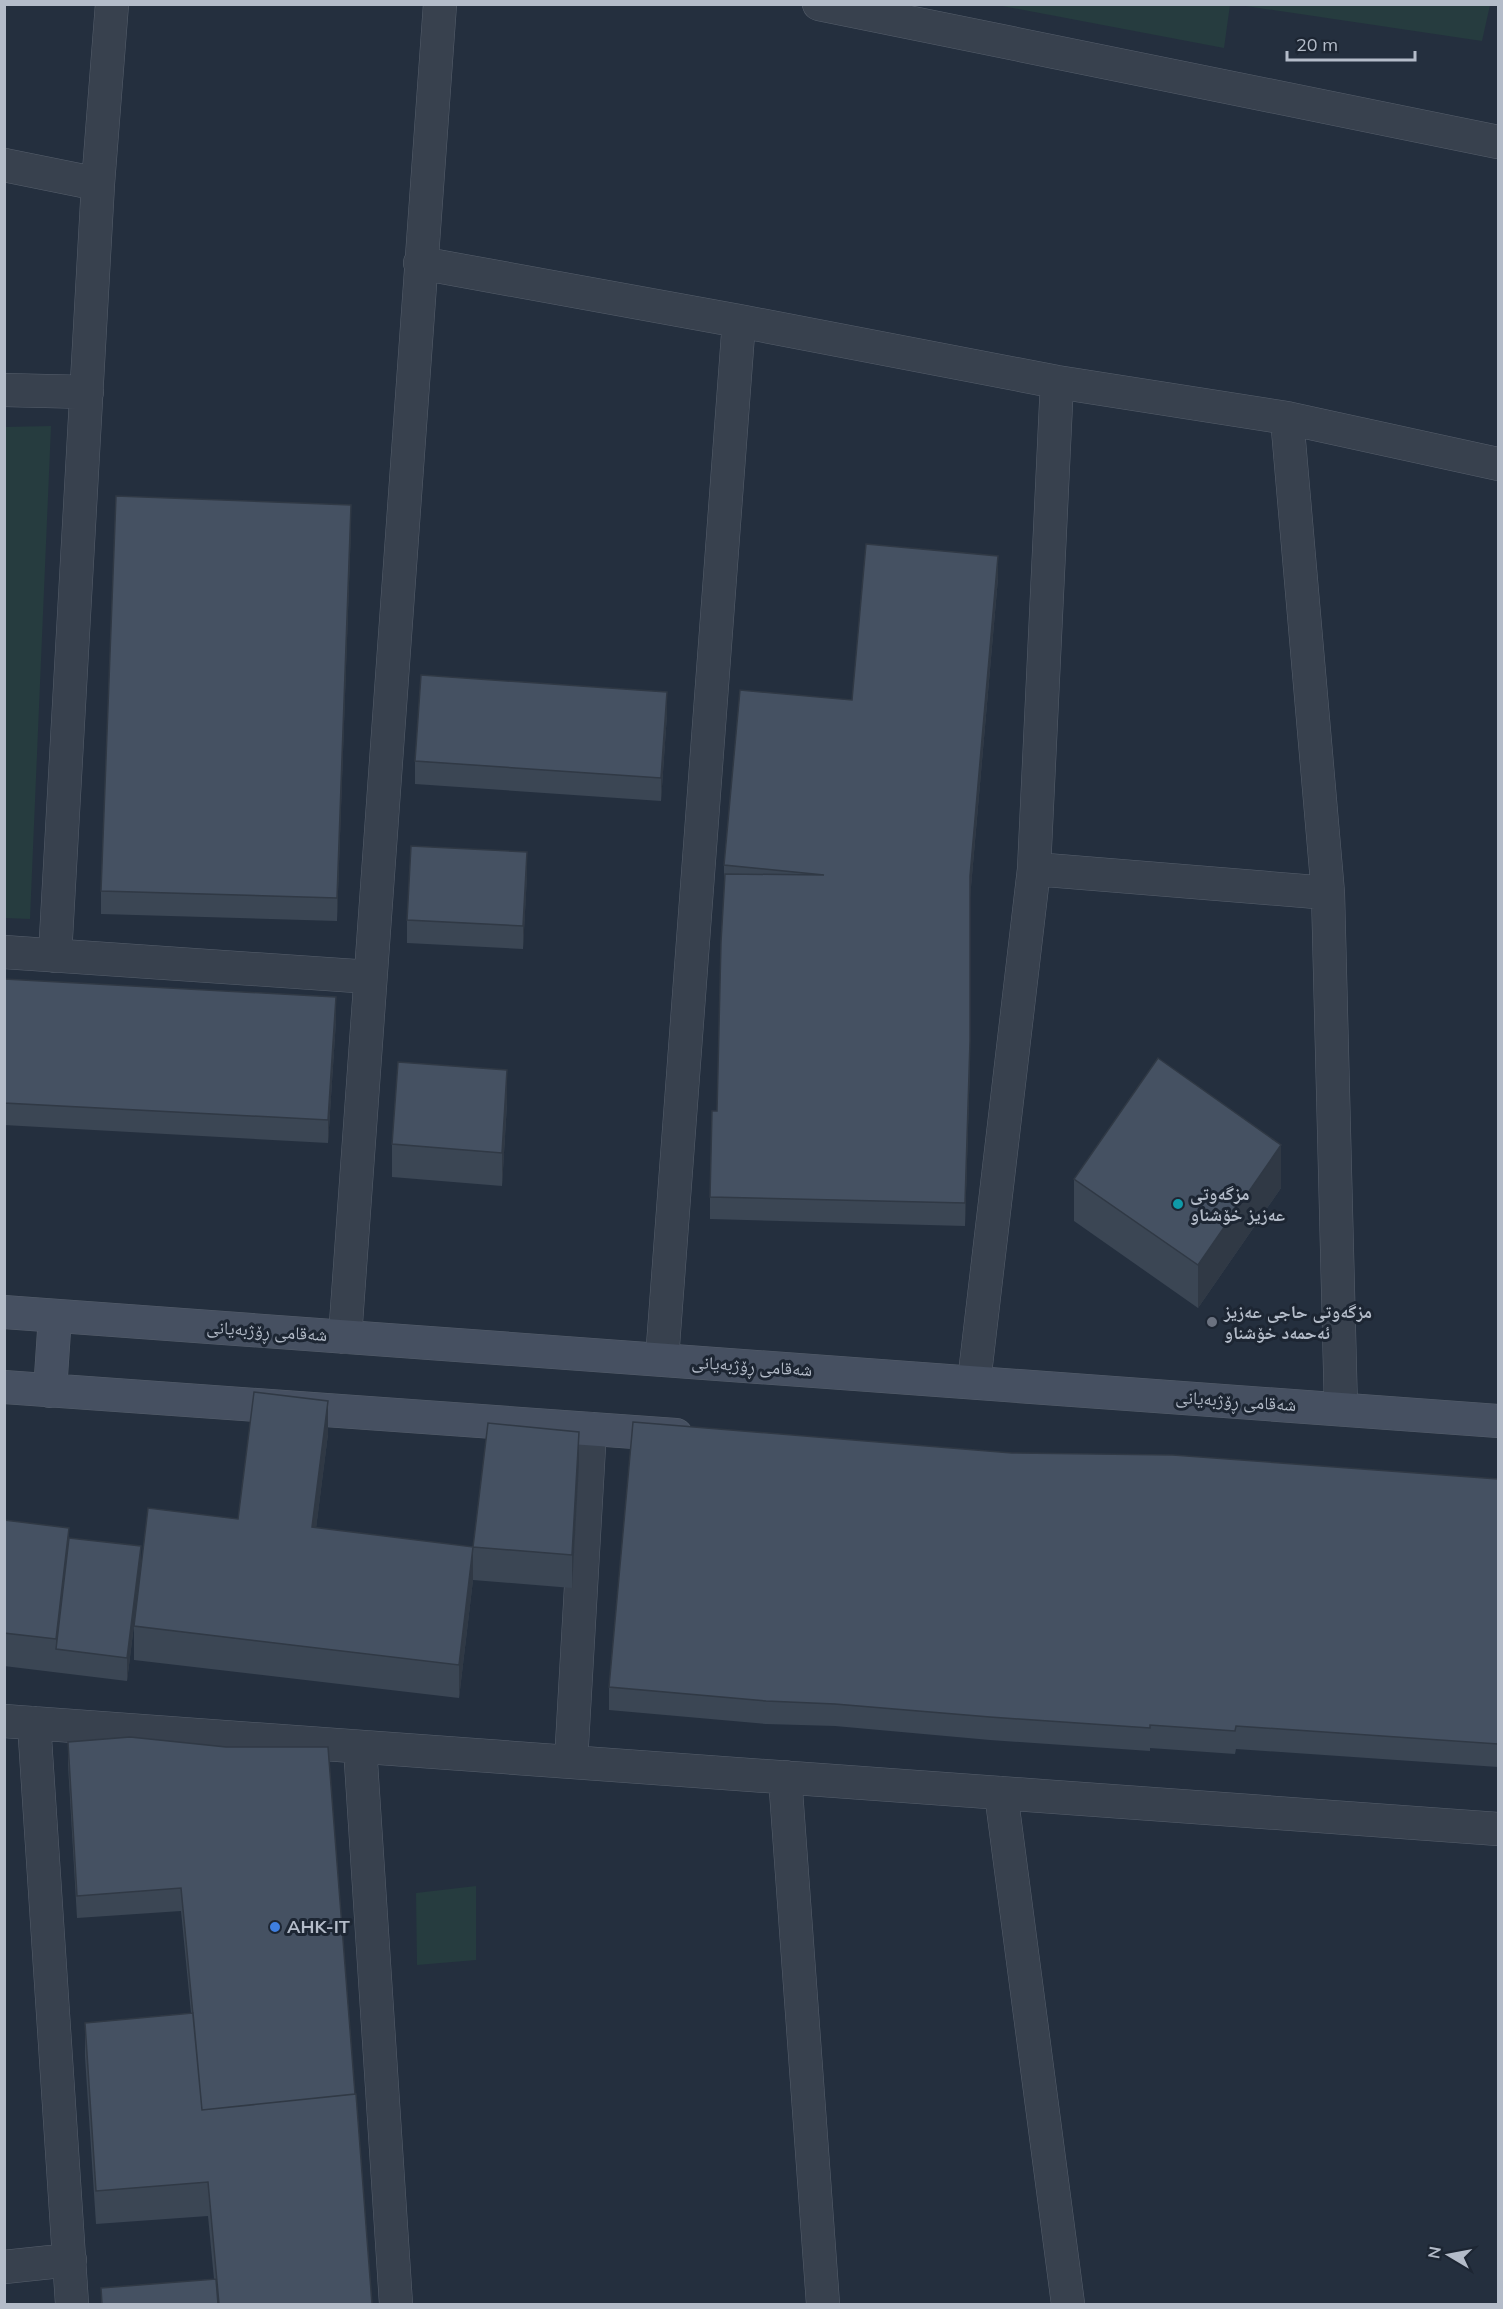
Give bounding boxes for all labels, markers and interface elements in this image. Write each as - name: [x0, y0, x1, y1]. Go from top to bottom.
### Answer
- scale bar: [1287, 24, 1414, 62]
- text: 20 m: [1296, 33, 1338, 56]
- place label: مزگەوتی عەزیز خۆشناو: [1190, 1182, 1285, 1226]
- marker: مزگەوتی عەزیز خۆشناو: [1171, 1197, 1185, 1211]
- place label: مزگەوتی حاجی عەزیز ئەحمەد خۆشناو: [1223, 1300, 1372, 1344]
- street label: شەقامی ڕۆژبەیانی: [206, 1315, 328, 1349]
- marker: مزگەوتی حاجی عەزیز ئەحمەد خۆشناو: [1205, 1315, 1219, 1329]
- street label: شەقامی ڕۆژبەیانی: [691, 1350, 813, 1384]
- street label: شەقامی ڕۆژبەیانی: [1175, 1385, 1297, 1419]
- place label: AHK-IT: [287, 1915, 350, 1938]
- marker: AHK-IT: [268, 1920, 282, 1934]
- north arrow: [1419, 2225, 1479, 2285]
- text: N: [1423, 2245, 1445, 2260]

